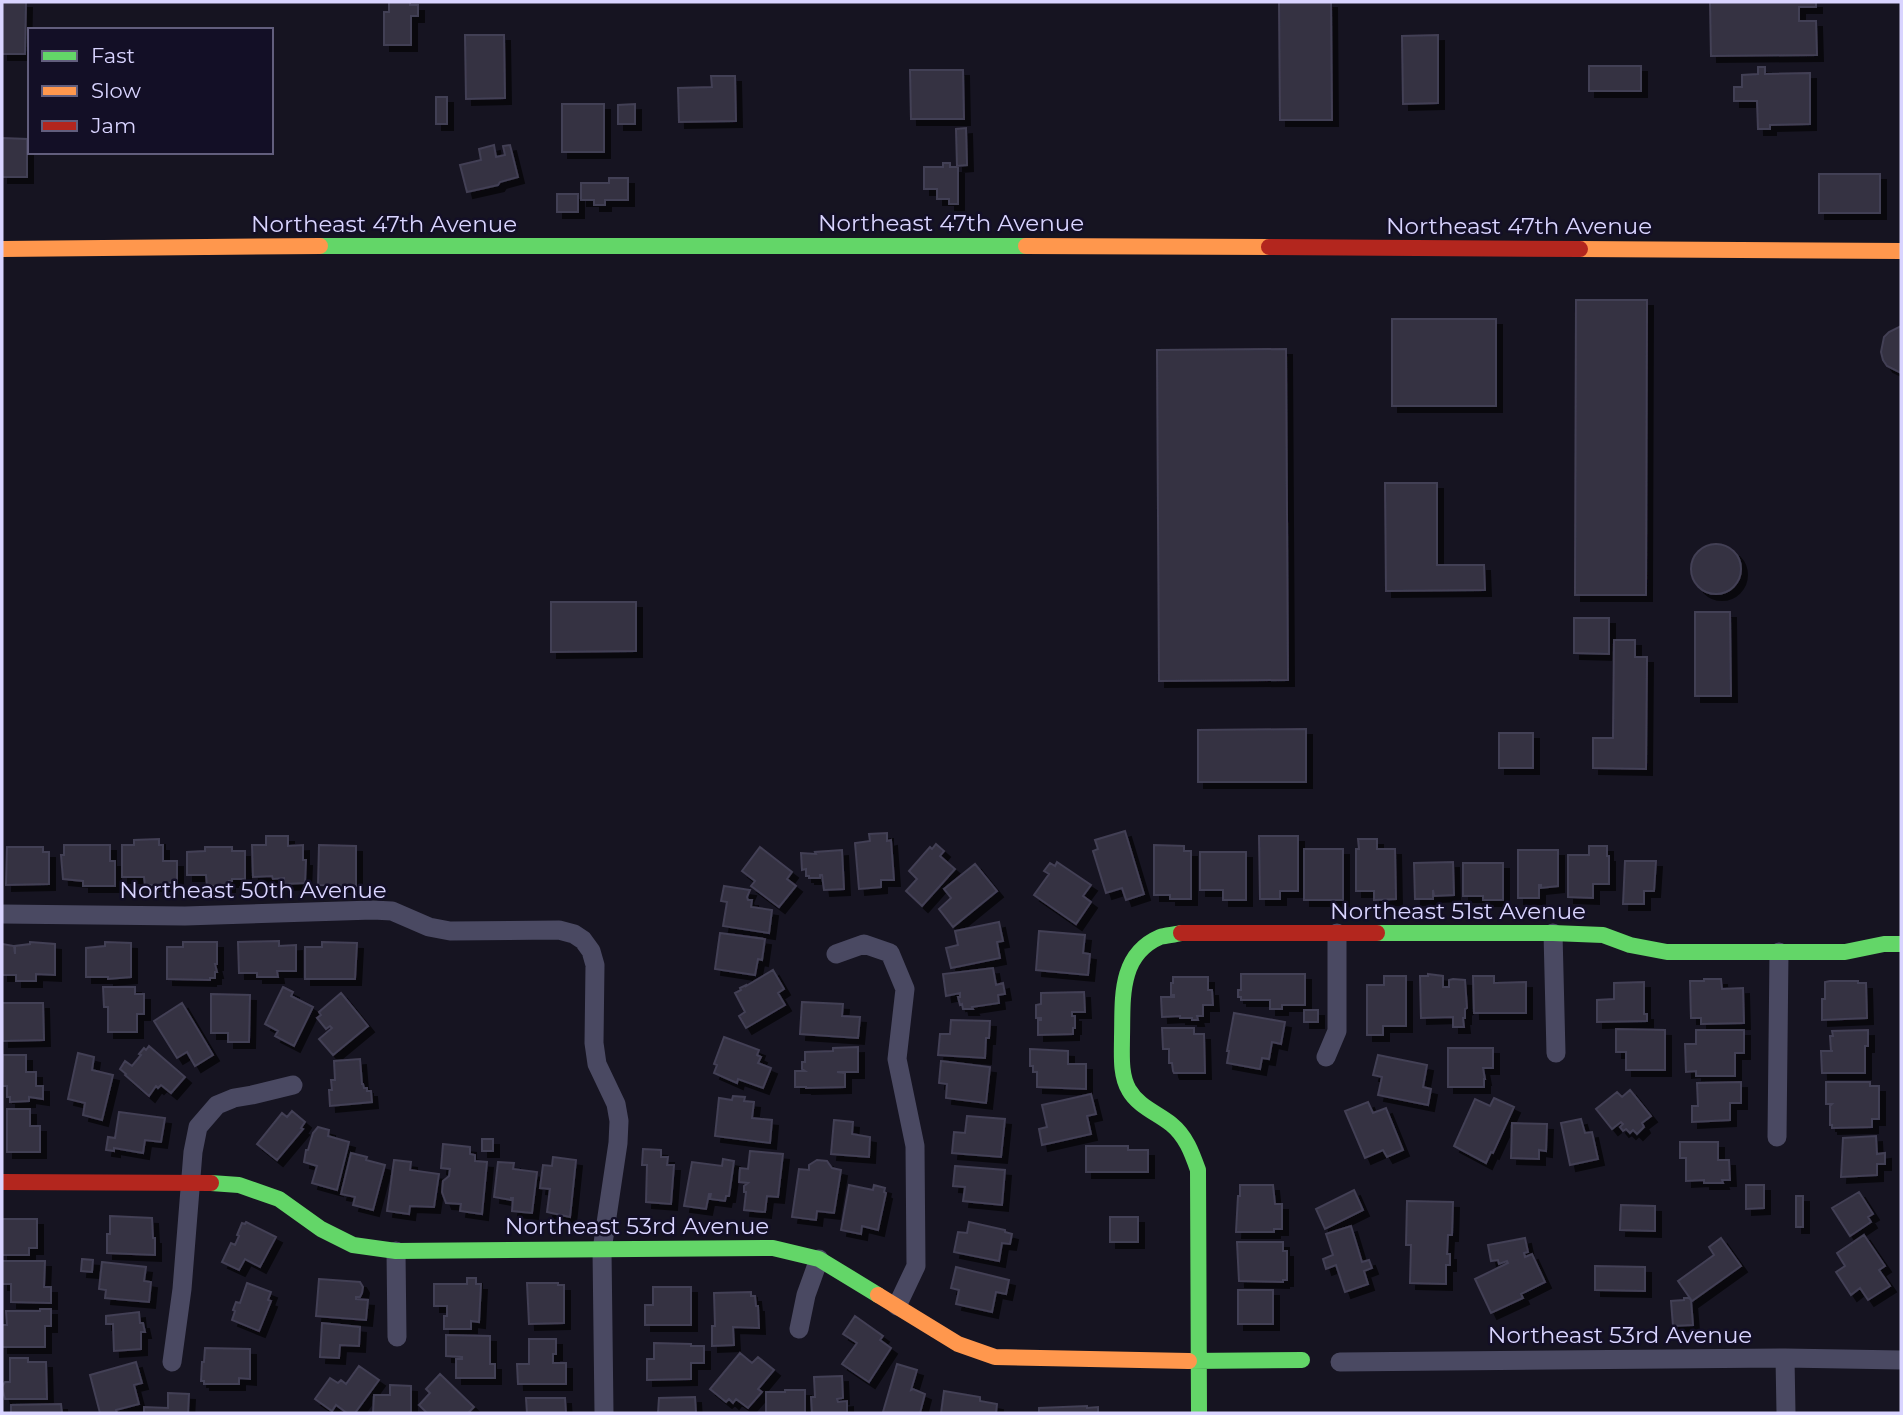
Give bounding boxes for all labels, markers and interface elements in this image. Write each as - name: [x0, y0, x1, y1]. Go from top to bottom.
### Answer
- legend: [28, 28, 273, 154]
- text: Fast: [91, 43, 135, 68]
- text: Slow: [91, 78, 141, 103]
- text: Jam: [90, 113, 136, 138]
- street label: Northeast 47th Avenue: [818, 209, 1084, 237]
- street label: Northeast 47th Avenue: [251, 210, 517, 238]
- street label: Northeast 47th Avenue: [1386, 212, 1652, 240]
- street label: Northeast 50th Avenue: [119, 876, 387, 904]
- street label: Northeast 51st Avenue: [1330, 897, 1586, 925]
- street label: Northeast 53rd Avenue: [505, 1212, 769, 1240]
- street label: Northeast 53rd Avenue: [1488, 1321, 1752, 1349]

